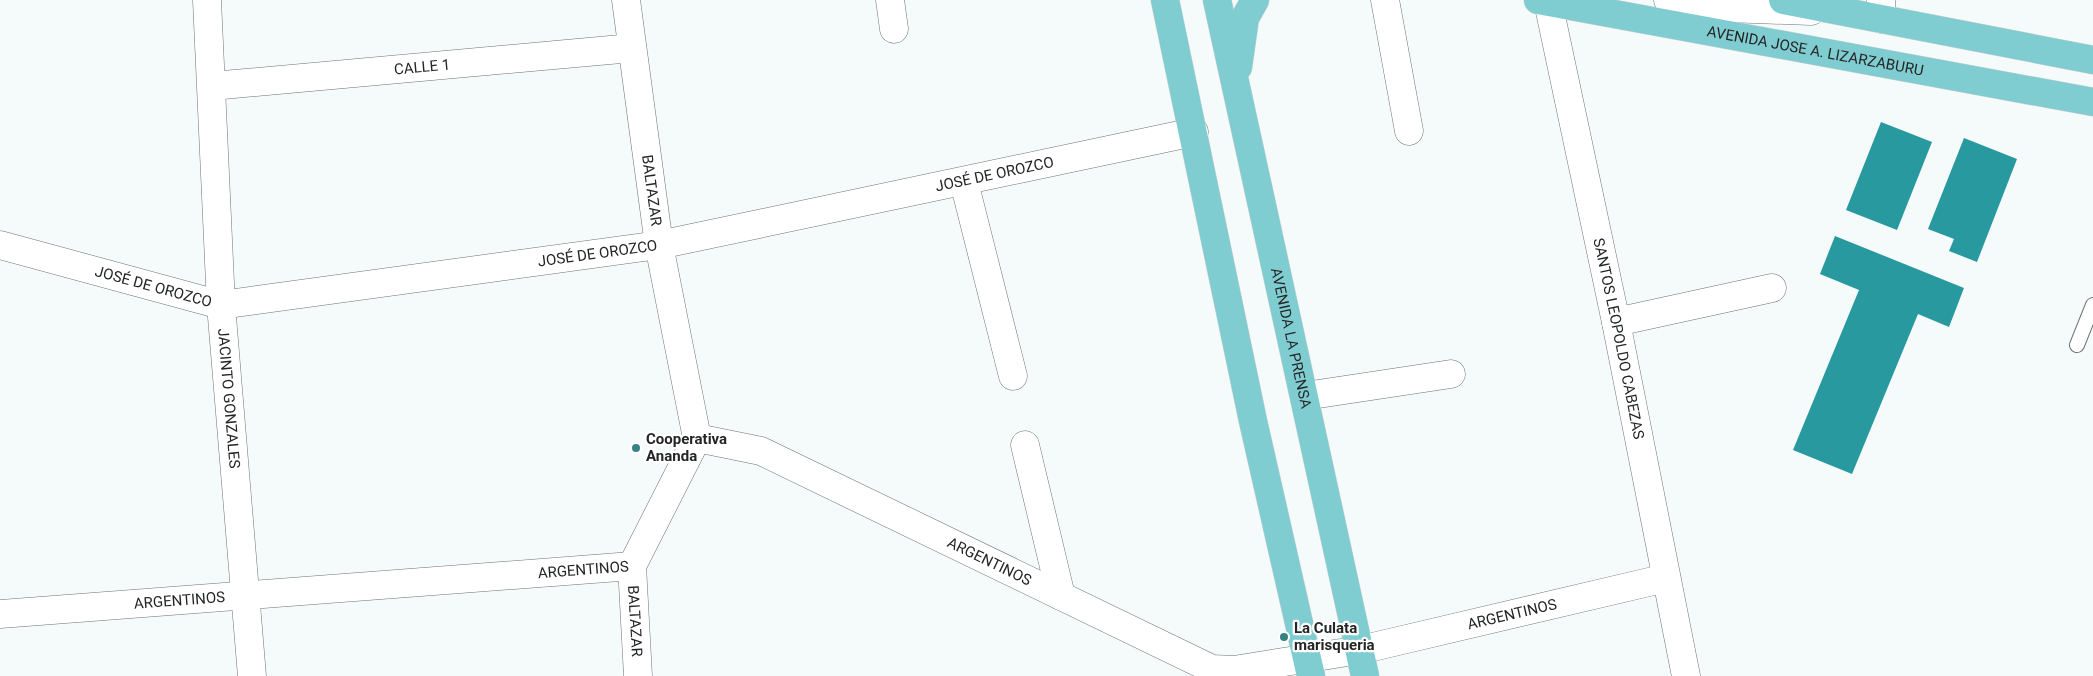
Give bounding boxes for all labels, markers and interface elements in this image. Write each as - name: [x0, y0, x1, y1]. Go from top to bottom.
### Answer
- street label: AVENIDA JOSE A. LIZARZABURU: [1706, 22, 1925, 80]
- street label: CALLE 1: [393, 55, 451, 78]
- street label: JOSÉ DE OROZCO: [934, 153, 1055, 195]
- street label: BALTAZAR: [638, 154, 665, 227]
- street label: JOSÉ DE OROZCO: [537, 236, 658, 271]
- street label: SANTOS LEOPOLDO CABEZAS: [1589, 236, 1648, 441]
- street label: JOSÉ DE OROZCO: [93, 262, 214, 311]
- street label: AVENIDA LA PRENSA: [1267, 266, 1315, 410]
- street label: JACINTO GONZALES: [214, 328, 244, 469]
- place label: Cooperativa Ananda: [646, 430, 727, 465]
- marker: Cooperativa Ananda: [630, 442, 642, 454]
- street label: ARGENTINOS: [944, 533, 1035, 589]
- street label: ARGENTINOS: [537, 557, 630, 582]
- street label: BALTAZAR: [624, 585, 646, 657]
- street label: ARGENTINOS: [133, 588, 226, 613]
- street label: ARGENTINOS: [1466, 595, 1559, 633]
- place label: La Culata marisqueria: [1294, 619, 1375, 654]
- marker: La Culata marisqueria: [1278, 631, 1290, 643]

